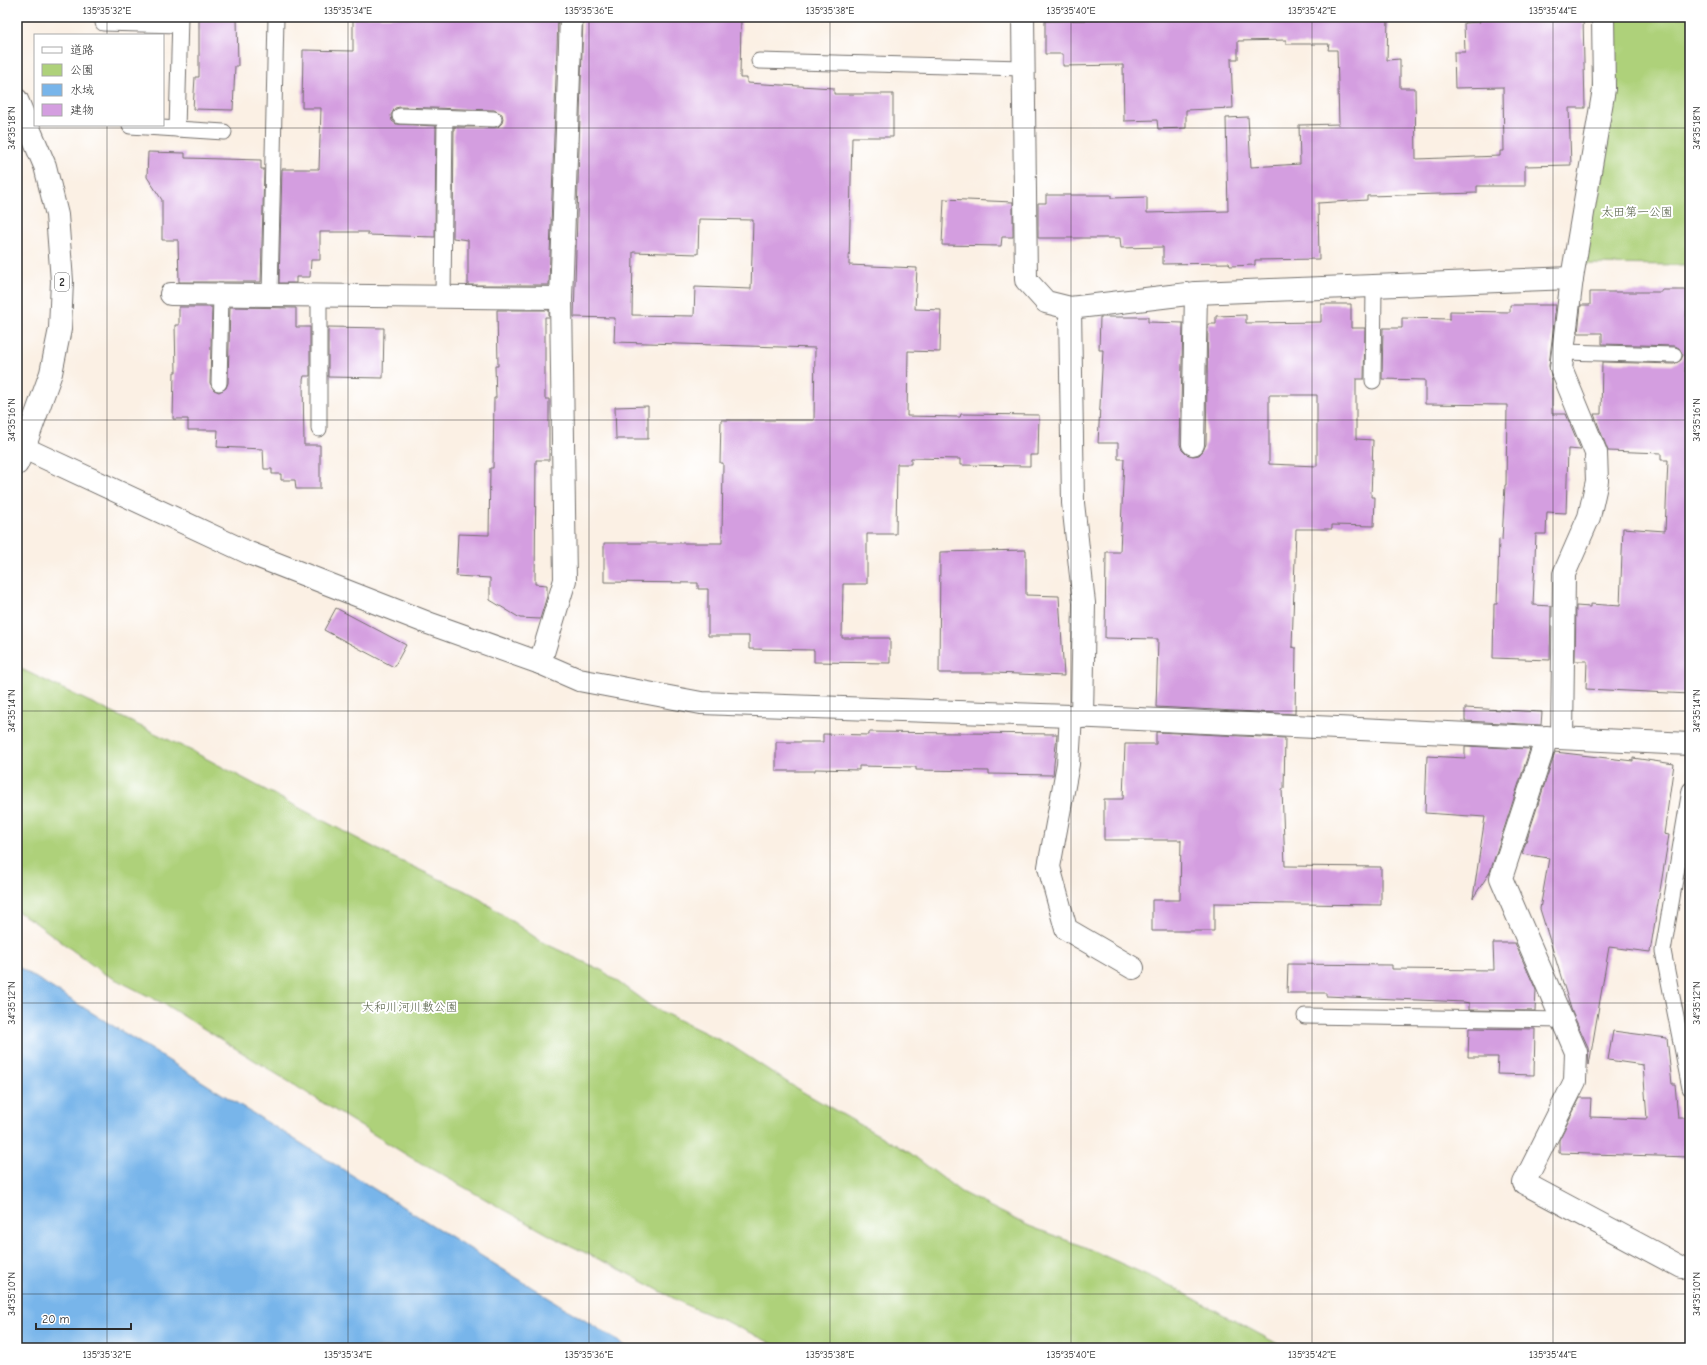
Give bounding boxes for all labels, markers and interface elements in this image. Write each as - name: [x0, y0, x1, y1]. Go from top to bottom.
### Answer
- text: 135°35'32"E: [83, 5, 131, 17]
- text: 135°35'34"E: [324, 5, 372, 17]
- text: 135°35'36"E: [565, 5, 613, 17]
- text: 135°35'38"E: [806, 5, 854, 17]
- text: 135°35'40"E: [1046, 5, 1096, 17]
- text: 135°35'42"E: [1288, 5, 1336, 17]
- text: 135°35'44"E: [1529, 5, 1577, 17]
- legend: [34, 34, 164, 126]
- text: 道路: [70, 43, 94, 57]
- text: 公園: [70, 63, 94, 77]
- text: 水域: [70, 83, 94, 97]
- text: 建物: [70, 103, 94, 117]
- text: 34°35'18"N: [6, 106, 18, 150]
- text: 34°35'18"N: [1691, 106, 1703, 150]
- park label: 太田第一公園: [1601, 205, 1673, 219]
- road number: 2: [55, 273, 69, 291]
- text: 34°35'16"N: [6, 398, 18, 442]
- text: 34°35'16"N: [1691, 398, 1703, 442]
- text: 34°35'14"N: [6, 690, 18, 732]
- text: 34°35'14"N: [1691, 690, 1703, 732]
- text: 34°35'12"N: [6, 981, 18, 1025]
- text: 34°35'12"N: [1691, 981, 1703, 1025]
- park label: 大和川河川敷公園: [362, 1000, 458, 1014]
- text: 34°35'10"N: [6, 1272, 18, 1316]
- text: 34°35'10"N: [1691, 1272, 1703, 1316]
- scale bar: [36, 1305, 131, 1331]
- text: 20 m: [42, 1312, 70, 1326]
- text: 135°35'32"E: [83, 1349, 131, 1361]
- text: 135°35'34"E: [324, 1349, 372, 1361]
- text: 135°35'36"E: [565, 1349, 613, 1361]
- text: 135°35'38"E: [806, 1349, 854, 1361]
- text: 135°35'40"E: [1046, 1349, 1096, 1361]
- text: 135°35'42"E: [1288, 1349, 1336, 1361]
- text: 135°35'44"E: [1529, 1349, 1577, 1361]

